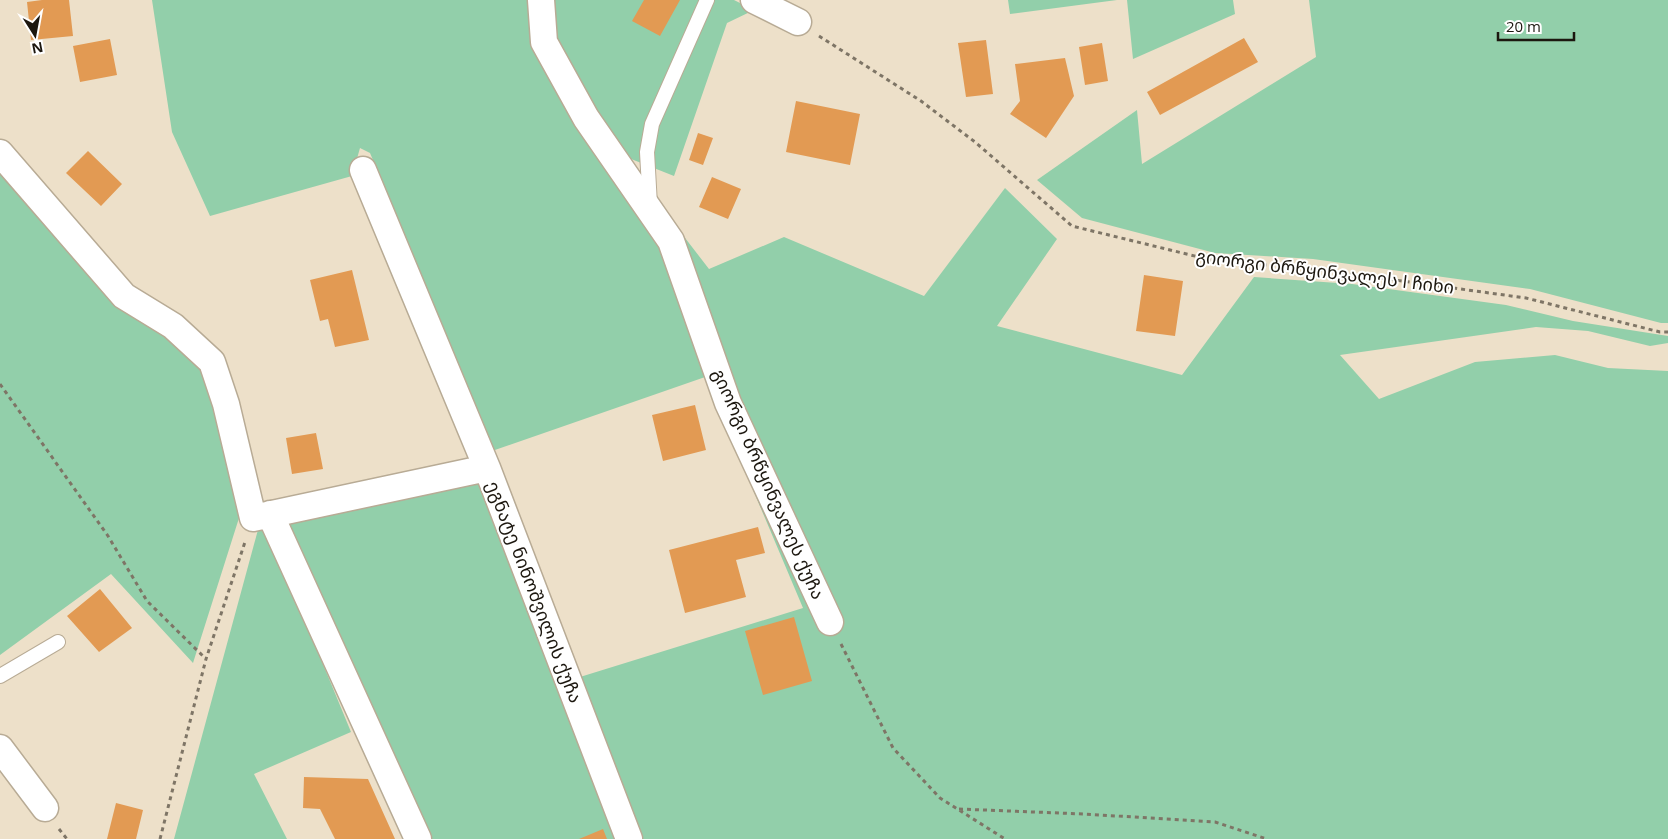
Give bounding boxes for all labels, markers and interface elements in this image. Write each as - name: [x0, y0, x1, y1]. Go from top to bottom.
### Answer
- north arrow: [10, 10, 60, 60]
- scale bar: [1498, 10, 1574, 42]
- text: 20 m: [1506, 16, 1541, 36]
- text: N: [30, 38, 45, 59]
- street label: გიორგი ბრწყინვალეს I ჩიხი: [1195, 243, 1456, 299]
- street label: გიორგი ბრწყინვალეს ქუჩა: [707, 364, 831, 603]
- street label: ეგნატე ნინოშვილის ქუჩა: [481, 477, 588, 706]

